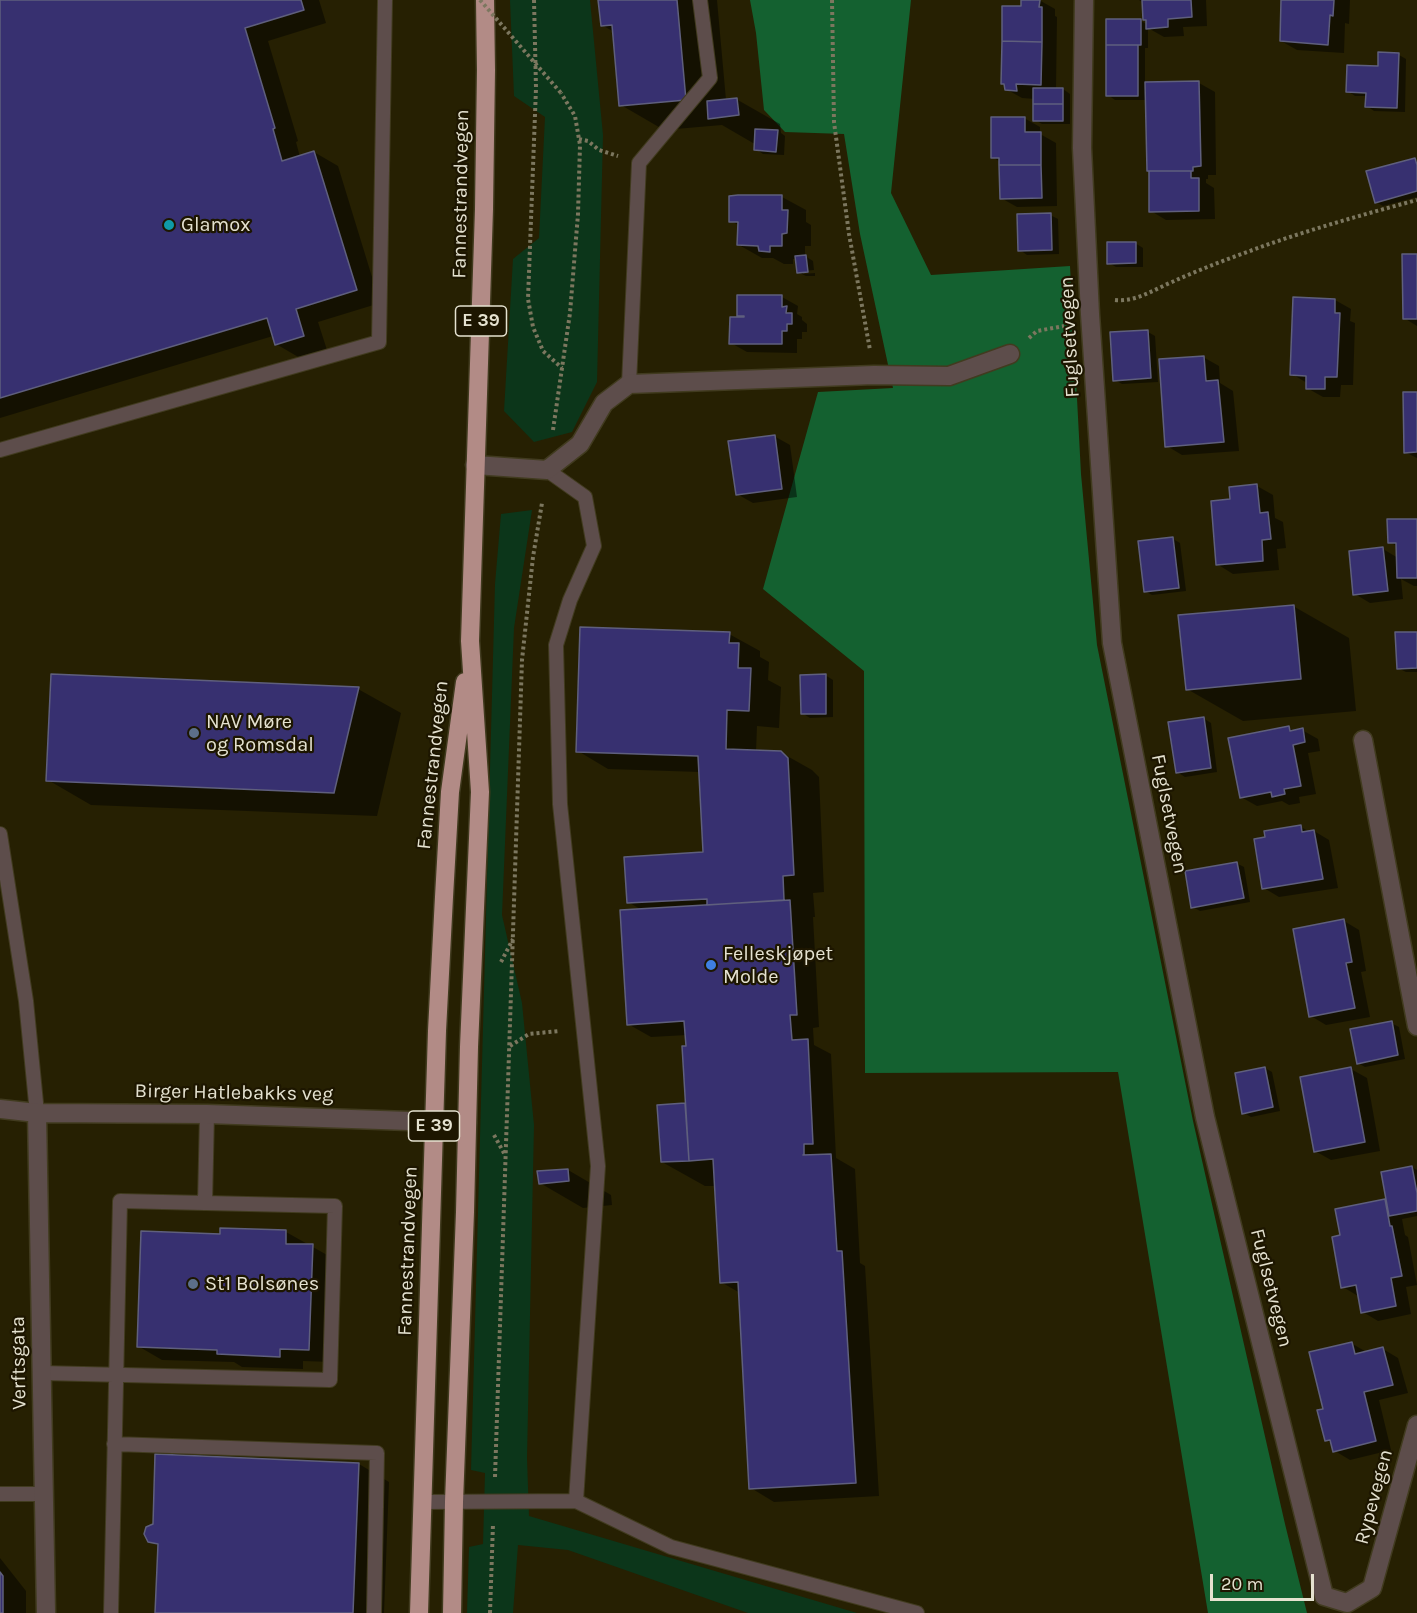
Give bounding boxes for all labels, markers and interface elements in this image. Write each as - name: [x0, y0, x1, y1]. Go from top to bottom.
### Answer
- street label: Fannestrandvegen: [448, 109, 474, 279]
- place label: Glamox: [181, 213, 250, 237]
- marker: Glamox: [162, 218, 176, 232]
- street label: Fuglsetvegen: [1055, 276, 1085, 398]
- road number: E 39: [456, 306, 506, 336]
- street label: Fannestrandvegen: [412, 679, 454, 851]
- place label: NAV Møre og Romsdal: [206, 710, 314, 757]
- marker: NAV Møre og Romsdal: [187, 726, 201, 740]
- street label: Fuglsetvegen: [1146, 752, 1192, 876]
- place label: Felleskjøpet Molde: [723, 942, 833, 989]
- marker: Felleskjøpet Molde: [704, 958, 718, 972]
- street label: Birger Hatlebakks veg: [134, 1079, 334, 1107]
- road number: E 39: [408, 1111, 460, 1141]
- street label: Fannestrandvegen: [393, 1166, 423, 1336]
- street label: Fuglsetvegen: [1245, 1226, 1297, 1350]
- place label: St1 Bolsønes: [205, 1272, 319, 1296]
- marker: St1 Bolsønes: [186, 1277, 200, 1291]
- street label: Verftsgata: [6, 1316, 32, 1410]
- street label: Rypevegen: [1350, 1447, 1398, 1547]
- scale bar: [1213, 1562, 1316, 1600]
- text: 20 m: [1221, 1573, 1263, 1595]

